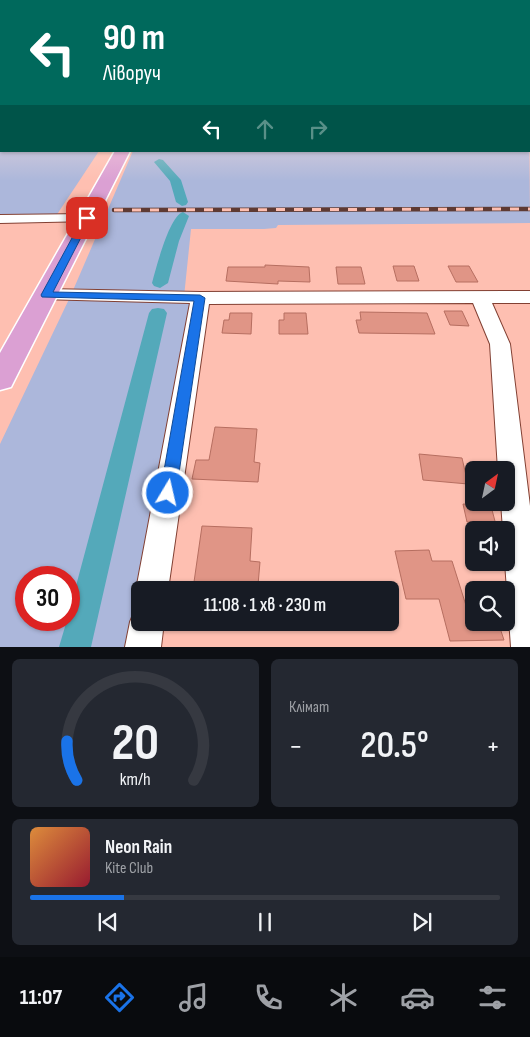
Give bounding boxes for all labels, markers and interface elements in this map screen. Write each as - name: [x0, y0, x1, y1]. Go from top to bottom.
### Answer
- text: 90 m: [103, 17, 165, 60]
- icon: left: [20, 20, 85, 85]
- text: Ліворуч: [103, 60, 161, 87]
- icon: left: [198, 115, 226, 143]
- icon: ahead: [251, 115, 279, 143]
- icon: right: [304, 115, 332, 143]
- pin: [66, 197, 108, 239]
- icon: arrive: [73, 204, 101, 232]
- north arrow: [465, 461, 515, 511]
- map controls: [465, 461, 515, 631]
- position arrow: [141, 466, 193, 518]
- button: sound: [465, 521, 515, 571]
- speed limit sign: 30: [15, 566, 80, 631]
- button: search: [465, 581, 515, 631]
- text: 11:08 · 1 хв · 230 m: [204, 594, 326, 617]
- text: Клімат: [289, 698, 329, 717]
- text: 20: [112, 712, 159, 775]
- text: 20.5°: [360, 723, 429, 768]
- text: −: [289, 730, 303, 763]
- text: +: [486, 730, 500, 763]
- text: km/h: [120, 769, 151, 790]
- text: Neon Rain: [105, 836, 172, 859]
- text: Kite Club: [105, 859, 153, 878]
- icon: previous: [94, 908, 122, 936]
- icon: pause: [251, 908, 279, 936]
- icon: next: [408, 908, 436, 936]
- icon: directions: [102, 980, 137, 1015]
- icon: music: [176, 980, 211, 1015]
- icon: phone: [251, 980, 286, 1015]
- icon: climate: [326, 980, 361, 1015]
- icon: car: [400, 980, 435, 1015]
- icon: filters: [475, 980, 510, 1015]
- text: 11:07: [20, 984, 62, 1011]

